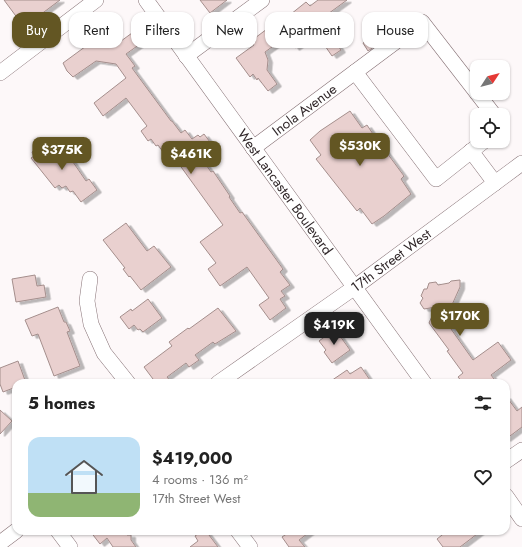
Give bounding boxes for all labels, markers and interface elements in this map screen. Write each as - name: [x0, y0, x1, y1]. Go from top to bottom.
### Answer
- chip: Buy: [12, 12, 61, 48]
- chip: Rent: [69, 12, 123, 48]
- chip: Filters: [131, 12, 194, 48]
- chip: New: [202, 12, 257, 48]
- chip: Apartment: [265, 12, 354, 48]
- chip: House: [362, 12, 428, 48]
- north arrow: [470, 60, 510, 100]
- map controls: [470, 60, 510, 148]
- street label: Inola Avenue: [268, 79, 341, 141]
- button: locate: [470, 108, 510, 148]
- street label: West Lancaster Boulevard: [233, 125, 338, 259]
- pin: $530K: [332, 133, 388, 167]
- text: $530K: [339, 136, 381, 155]
- pin: $375K: [34, 137, 90, 171]
- text: $375K: [41, 140, 83, 159]
- pin: $461K: [163, 141, 219, 175]
- text: $461K: [170, 144, 212, 163]
- street label: 17th Street West: [347, 224, 436, 297]
- pin: $170K: [432, 303, 488, 337]
- text: $170K: [440, 306, 480, 325]
- pin: $419K: [306, 312, 362, 346]
- text: $419K: [313, 315, 355, 334]
- text: 5 homes: [28, 391, 95, 415]
- icon: filters: [472, 392, 494, 414]
- text: $419,000: [152, 446, 233, 470]
- icon: home: [60, 453, 108, 501]
- icon: heart: [472, 466, 494, 488]
- text: 4 rooms · 136 m²: [152, 470, 248, 489]
- text: 17th Street West: [152, 489, 240, 508]

